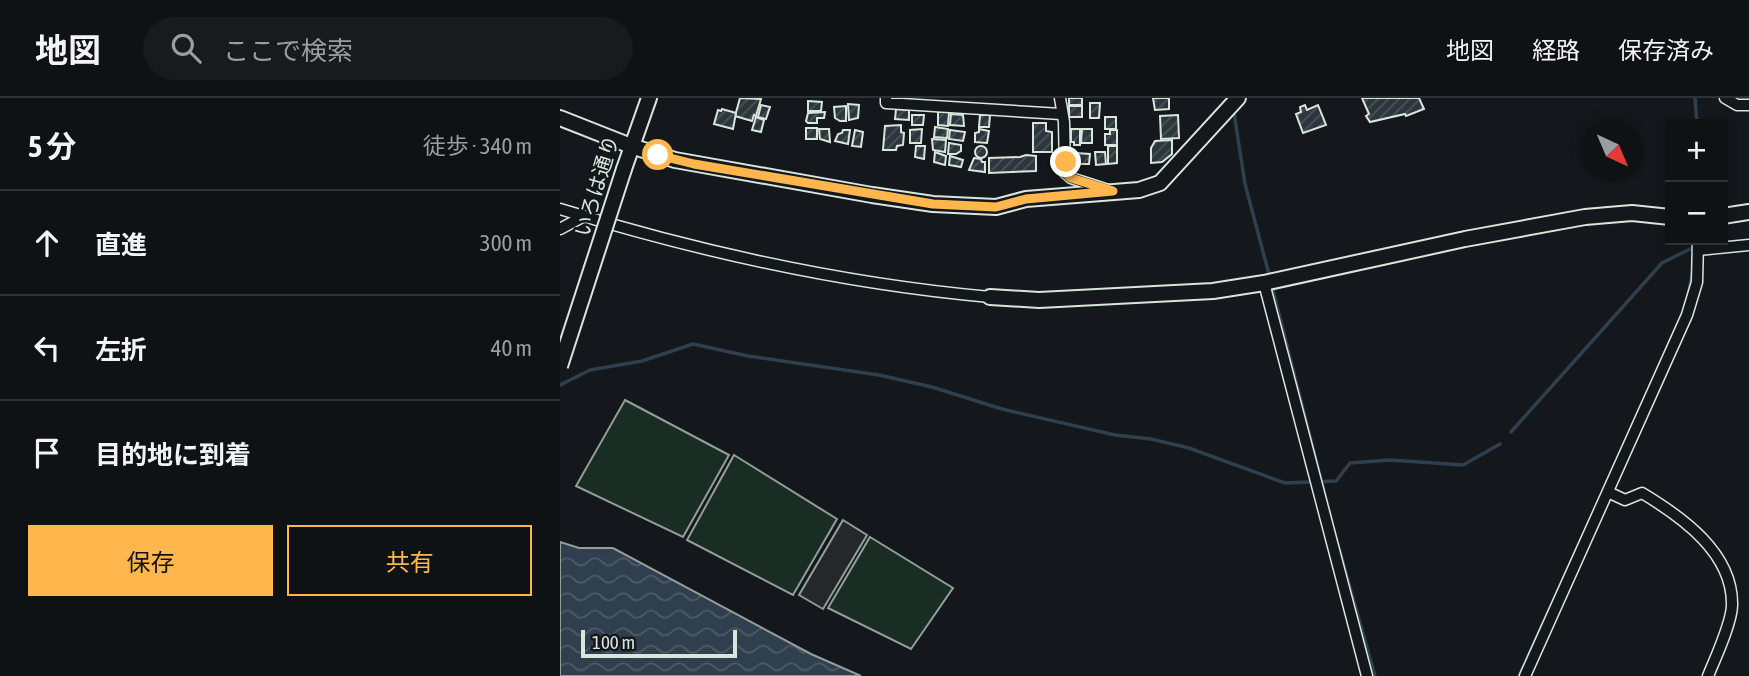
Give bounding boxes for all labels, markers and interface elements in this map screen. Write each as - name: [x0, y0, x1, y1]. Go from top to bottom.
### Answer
- search box: [143, 17, 633, 80]
- icon: search: [167, 29, 205, 67]
- text: 地図: [35, 31, 101, 69]
- text: ここで検索: [223, 36, 353, 66]
- text: 地図: [1446, 37, 1494, 64]
- text: 経路: [1532, 37, 1580, 64]
- text: 保存済み: [1618, 37, 1714, 64]
- north arrow: [1581, 119, 1644, 182]
- map controls: [1665, 119, 1728, 245]
- button: +: [1665, 119, 1728, 182]
- text: 5 分: [28, 129, 76, 163]
- street label: いろは通り: [569, 132, 623, 239]
- text: 徒歩 · 340 m: [423, 133, 532, 159]
- route start: [642, 139, 673, 170]
- route end: [1050, 146, 1081, 177]
- button: −: [1665, 182, 1728, 245]
- icon: ahead: [28, 224, 66, 262]
- text: 直進: [95, 230, 147, 260]
- text: 300 m: [480, 230, 532, 256]
- icon: left: [28, 329, 66, 367]
- text: 左折: [95, 335, 147, 365]
- text: 40 m: [491, 335, 532, 361]
- icon: arrive: [28, 434, 66, 472]
- text: 目的地に到着: [95, 440, 251, 470]
- button: 保存: [28, 525, 273, 596]
- button: 共有: [287, 525, 532, 596]
- scale bar: [581, 627, 737, 659]
- text: 100 m: [592, 631, 635, 653]

